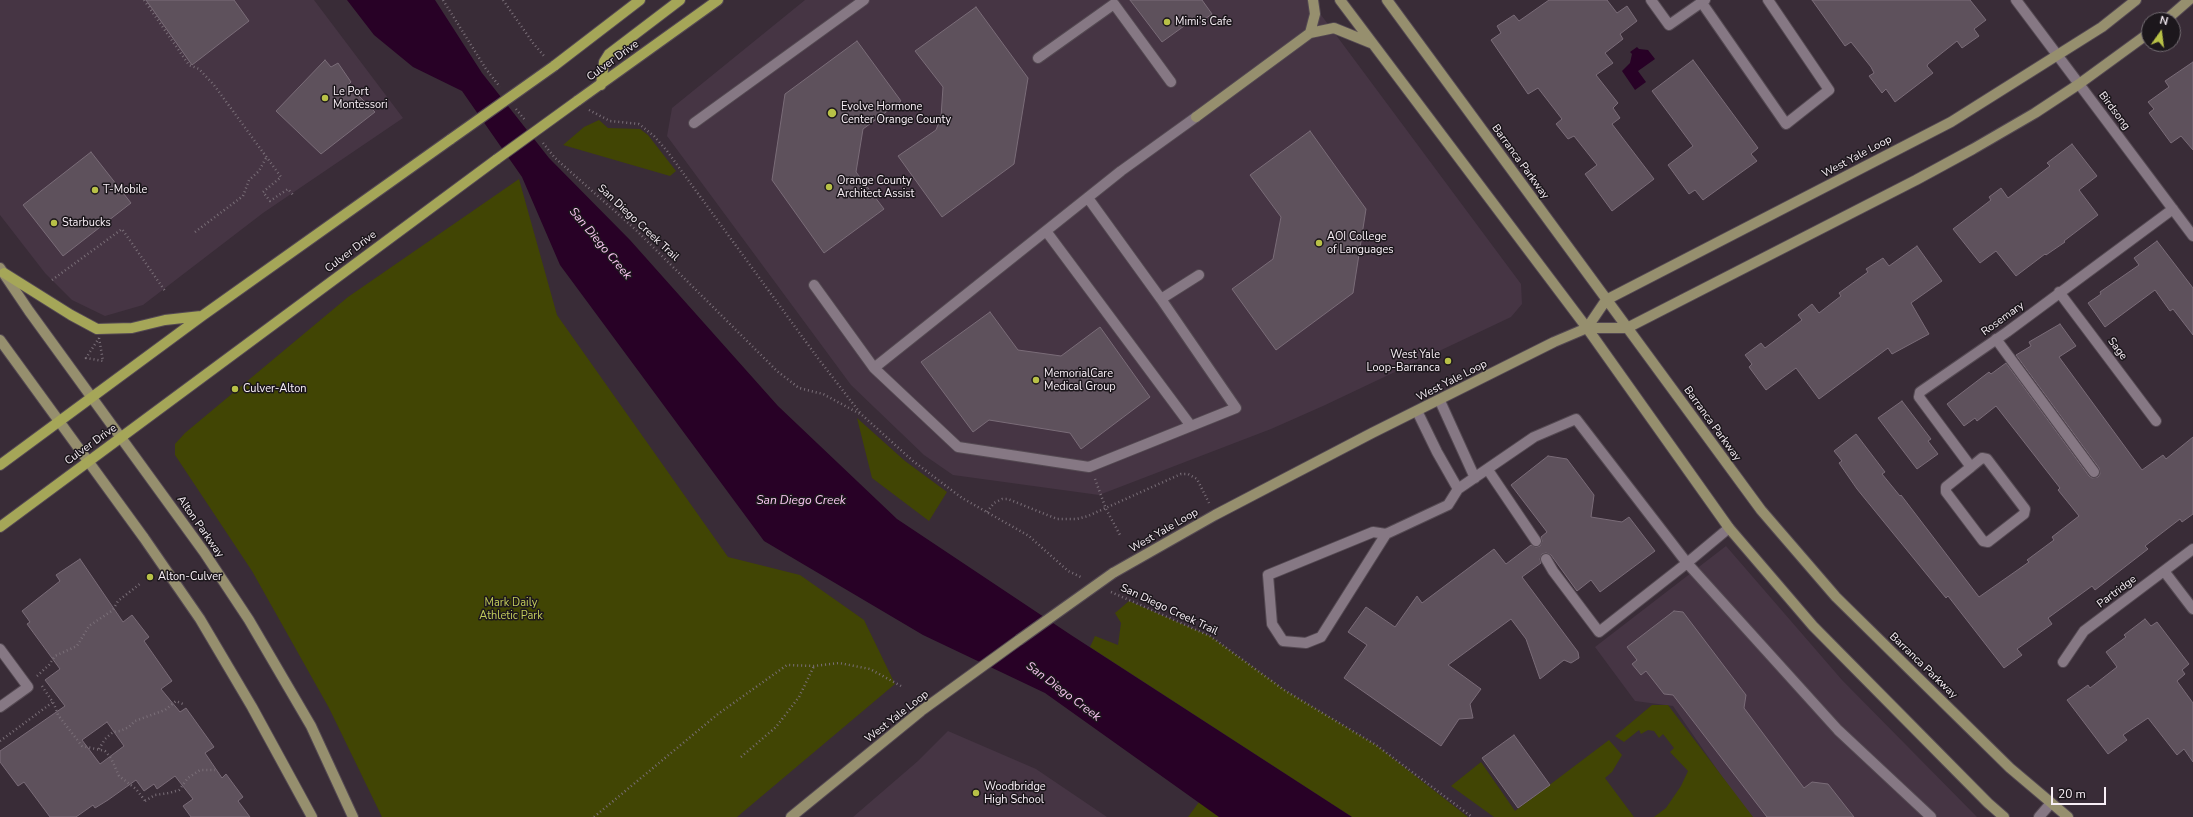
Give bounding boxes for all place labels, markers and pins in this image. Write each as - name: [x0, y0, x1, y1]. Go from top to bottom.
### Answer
- place label: Mimi's Cafe: [1175, 15, 1232, 29]
- marker: Mimi's Cafe: [1162, 17, 1172, 27]
- place label: Le Port Montessori: [333, 85, 388, 111]
- marker: Le Port Montessori: [320, 93, 330, 103]
- place label: Evolve Hormone Center Orange County: [841, 100, 951, 126]
- marker: Evolve Hormone Center Orange County: [826, 107, 838, 119]
- place label: Orange County Architect Assist: [837, 174, 914, 200]
- marker: Orange County Architect Assist: [824, 182, 834, 192]
- place label: T-Mobile: [103, 183, 147, 197]
- marker: T-Mobile: [90, 185, 100, 195]
- place label: Starbucks: [62, 216, 111, 230]
- marker: Starbucks: [49, 218, 59, 228]
- place label: AOI College of Languages: [1327, 230, 1394, 256]
- marker: AOI College of Languages: [1314, 238, 1324, 248]
- place label: West Yale Loop-Barranca: [1367, 348, 1440, 374]
- marker: West Yale Loop-Barranca: [1443, 356, 1453, 366]
- place label: MemorialCare Medical Group: [1044, 367, 1116, 393]
- marker: MemorialCare Medical Group: [1031, 375, 1041, 385]
- place label: Culver-Alton: [243, 382, 306, 396]
- marker: Culver-Alton: [230, 384, 240, 394]
- place label: Alton-Culver: [158, 570, 222, 584]
- marker: Alton-Culver: [145, 572, 155, 582]
- place label: Woodbridge High School: [984, 780, 1046, 806]
- marker: Woodbridge High School: [971, 788, 981, 798]

